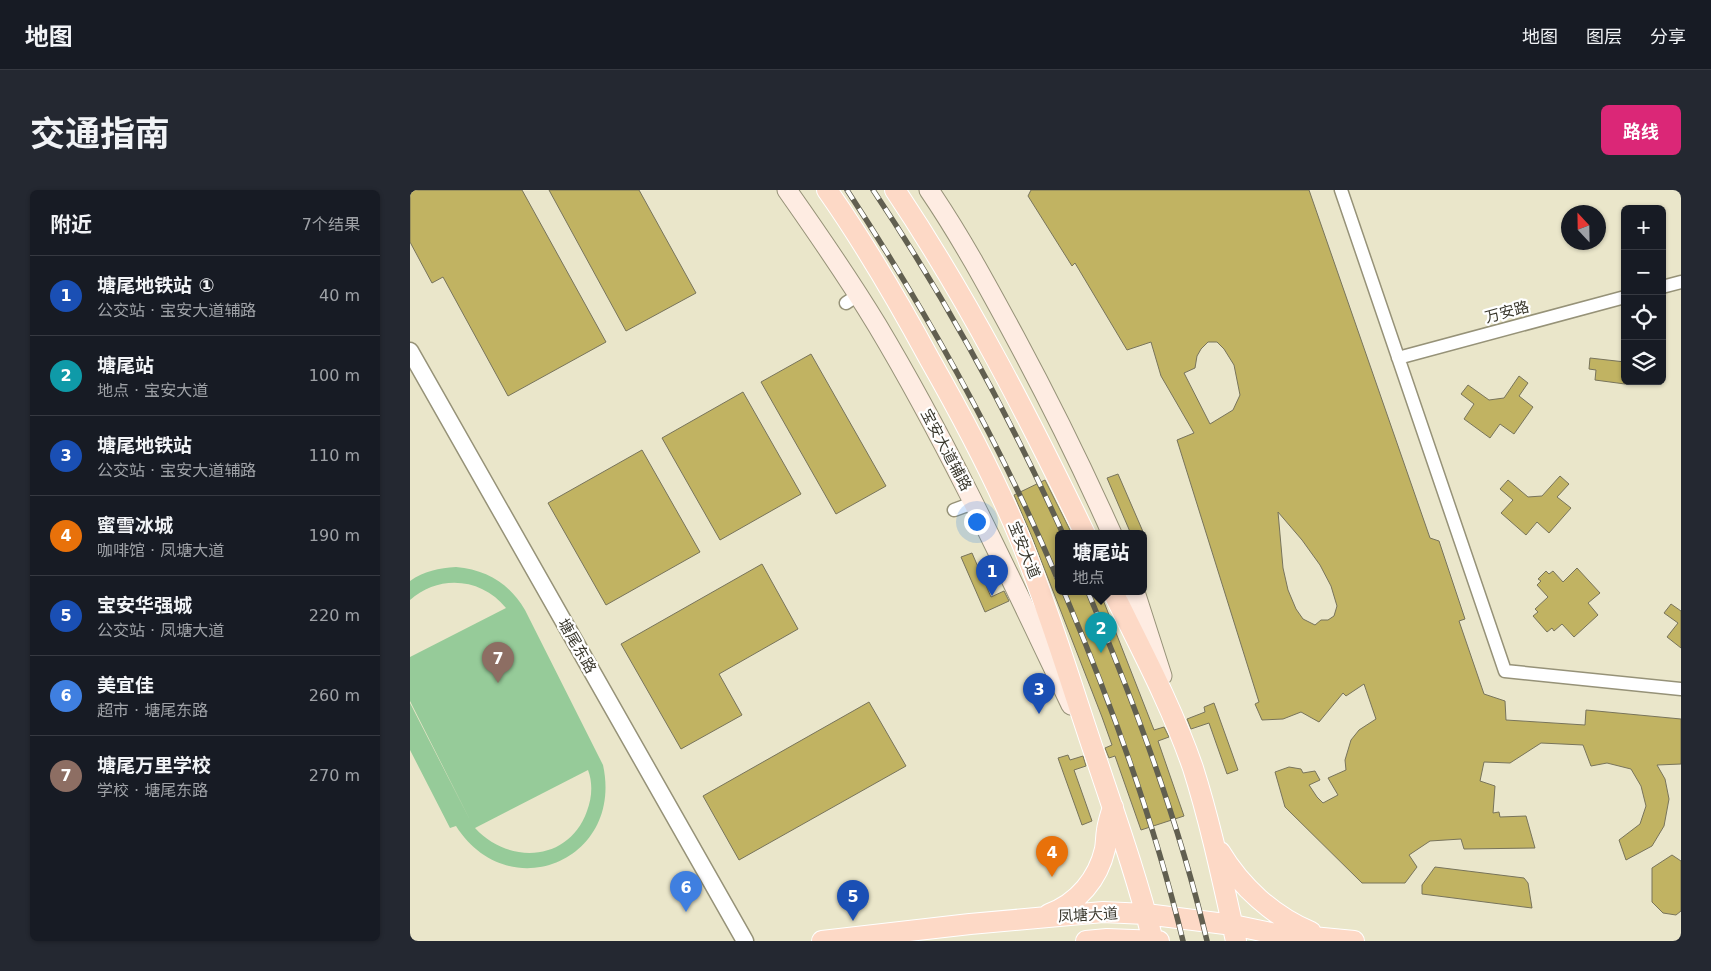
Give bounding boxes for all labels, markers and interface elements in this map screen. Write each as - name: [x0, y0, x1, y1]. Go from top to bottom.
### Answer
- text: 地图: [25, 23, 73, 51]
- text: 地图: [1522, 26, 1558, 47]
- text: 图层: [1586, 26, 1622, 47]
- text: 分享: [1650, 26, 1686, 47]
- button: 路线: [1601, 105, 1681, 155]
- text: 交通指南: [30, 114, 170, 154]
- north arrow: [1561, 205, 1606, 250]
- map controls: [1621, 205, 1666, 385]
- button: +: [1621, 205, 1666, 250]
- text: 附近: [50, 213, 92, 237]
- text: 7个结果: [302, 215, 360, 234]
- button: −: [1621, 250, 1666, 295]
- text: 塘尾地铁站 ①: [97, 274, 215, 296]
- text: 1: [60, 286, 72, 305]
- text: 40 m: [319, 286, 360, 305]
- button: locate: [1621, 295, 1666, 340]
- street label: 万安路: [1483, 297, 1531, 327]
- text: 公交站 · 宝安大道辅路: [97, 301, 256, 320]
- button: layers: [1621, 340, 1666, 385]
- text: 塘尾站: [97, 354, 154, 376]
- text: 2: [60, 366, 72, 385]
- text: 100 m: [309, 366, 360, 385]
- text: 地点 · 宝安大道: [97, 381, 208, 400]
- street label: 宝安大道辅路: [917, 406, 975, 494]
- text: 塘尾地铁站: [97, 434, 192, 456]
- text: 3: [60, 446, 72, 465]
- text: 110 m: [309, 446, 360, 465]
- text: 公交站 · 宝安大道辅路: [97, 461, 256, 480]
- your location: [964, 509, 990, 535]
- text: 蜜雪冰城: [97, 514, 173, 536]
- street label: 宝安大道: [1004, 519, 1044, 581]
- text: 4: [60, 526, 72, 545]
- text: 190 m: [309, 526, 360, 545]
- popup: [1055, 530, 1147, 595]
- text: 咖啡馆 · 凤塘大道: [97, 541, 224, 560]
- text: 塘尾站: [1072, 541, 1130, 563]
- pin: 1: [976, 555, 1008, 596]
- text: 地点: [1072, 568, 1105, 587]
- text: 宝安华强城: [97, 594, 192, 616]
- text: 5: [60, 606, 72, 625]
- text: 220 m: [309, 606, 360, 625]
- pin: 2: [1085, 612, 1117, 653]
- street label: 塘尾东路: [554, 616, 600, 676]
- text: 公交站 · 凤塘大道: [97, 621, 224, 640]
- pin: 7: [482, 642, 514, 683]
- pin: 3: [1023, 673, 1055, 714]
- text: 美宜佳: [97, 674, 154, 696]
- text: 6: [60, 686, 72, 705]
- text: 260 m: [309, 686, 360, 705]
- text: 超市 · 塘尾东路: [97, 701, 208, 720]
- text: 塘尾万里学校: [97, 754, 211, 776]
- text: 7: [60, 766, 72, 785]
- text: 270 m: [309, 766, 360, 785]
- text: 学校 · 塘尾东路: [97, 781, 208, 800]
- pin: 4: [1036, 836, 1068, 877]
- pin: 6: [670, 871, 702, 912]
- pin: 5: [837, 880, 869, 921]
- street label: 凤塘大道: [1058, 904, 1118, 926]

